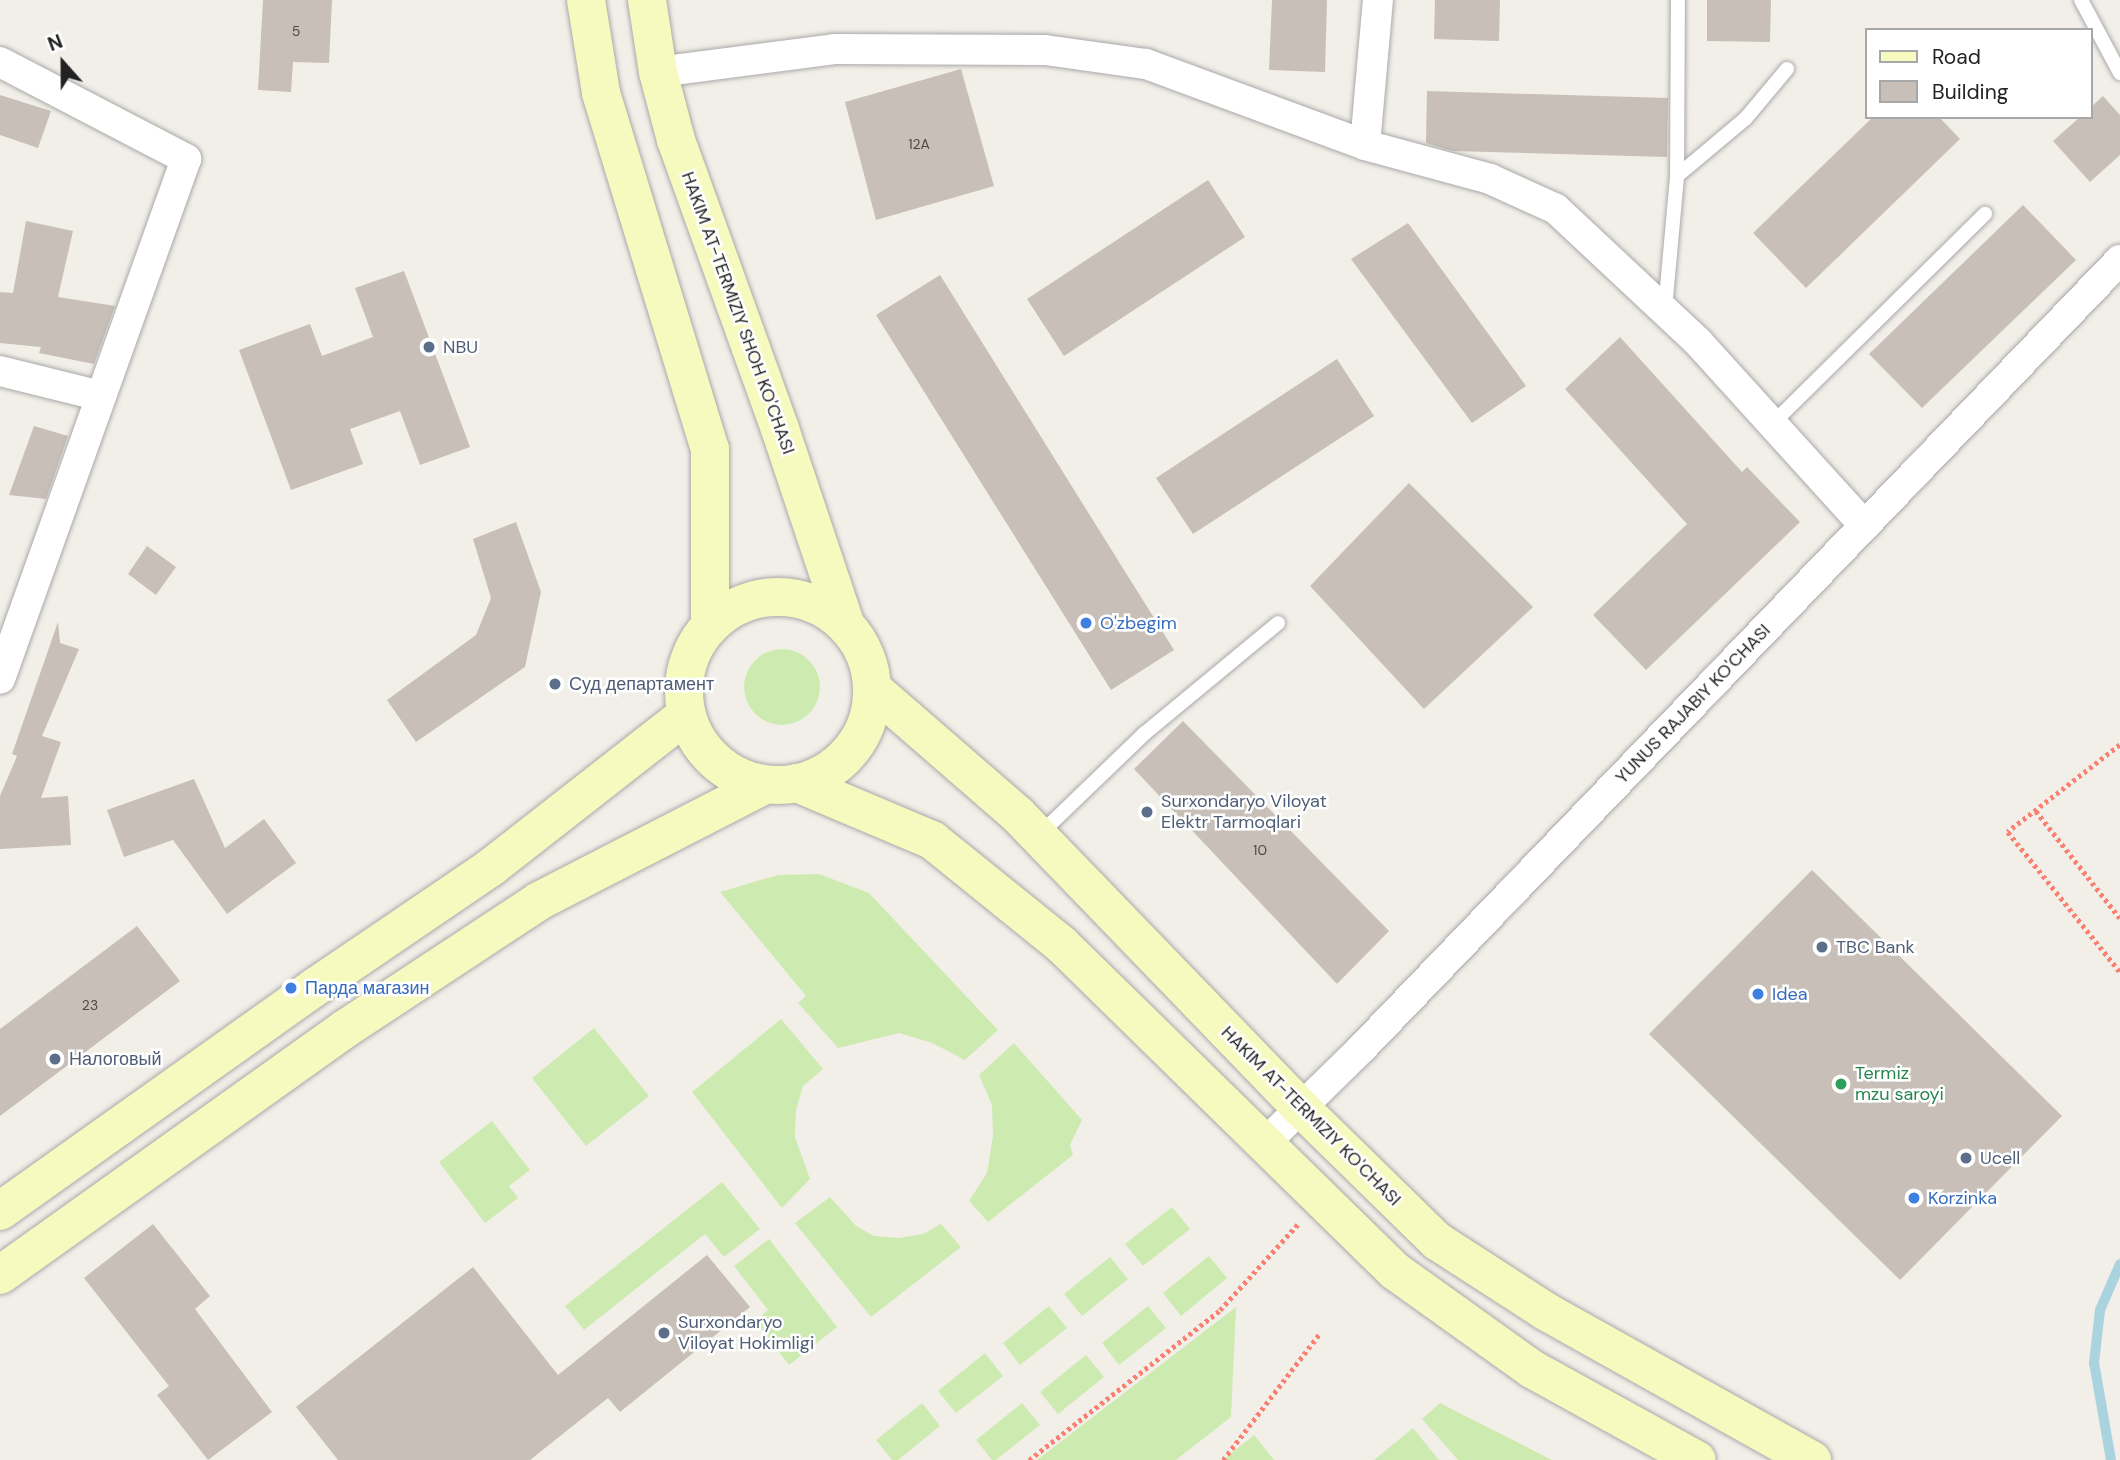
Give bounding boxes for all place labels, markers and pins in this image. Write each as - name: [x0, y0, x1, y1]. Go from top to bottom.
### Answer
- place label: NBU: [443, 336, 478, 358]
- marker: NBU: [421, 339, 437, 355]
- place label: O'zbegim: [1100, 612, 1177, 634]
- marker: O'zbegim: [1078, 615, 1094, 631]
- place label: Суд департамент: [569, 673, 714, 695]
- marker: Суд департамент: [547, 676, 563, 692]
- place label: Surxondaryo Viloyat Elektr Tarmoqlari: [1161, 791, 1327, 834]
- marker: Surxondaryo Viloyat Elektr Tarmoqlari: [1139, 804, 1155, 820]
- place label: TBC Bank: [1836, 936, 1915, 958]
- marker: TBC Bank: [1814, 939, 1830, 955]
- place label: Парда магазин: [305, 977, 429, 999]
- marker: Парда магазин: [283, 980, 299, 996]
- place label: Idea: [1772, 983, 1808, 1005]
- marker: Idea: [1750, 986, 1766, 1002]
- place label: Налоговый: [69, 1048, 161, 1070]
- marker: Налоговый: [47, 1051, 63, 1067]
- place label: Termiz mzu saroyi: [1855, 1063, 1944, 1106]
- marker: Termiz mzu saroyi: [1833, 1076, 1849, 1092]
- place label: Ucell: [1980, 1147, 2020, 1169]
- marker: Ucell: [1958, 1150, 1974, 1166]
- place label: Korzinka: [1928, 1187, 1997, 1209]
- marker: Korzinka: [1906, 1190, 1922, 1206]
- place label: Surxondaryo Viloyat Hokimligi: [678, 1312, 814, 1354]
- marker: Surxondaryo Viloyat Hokimligi: [656, 1325, 672, 1341]

